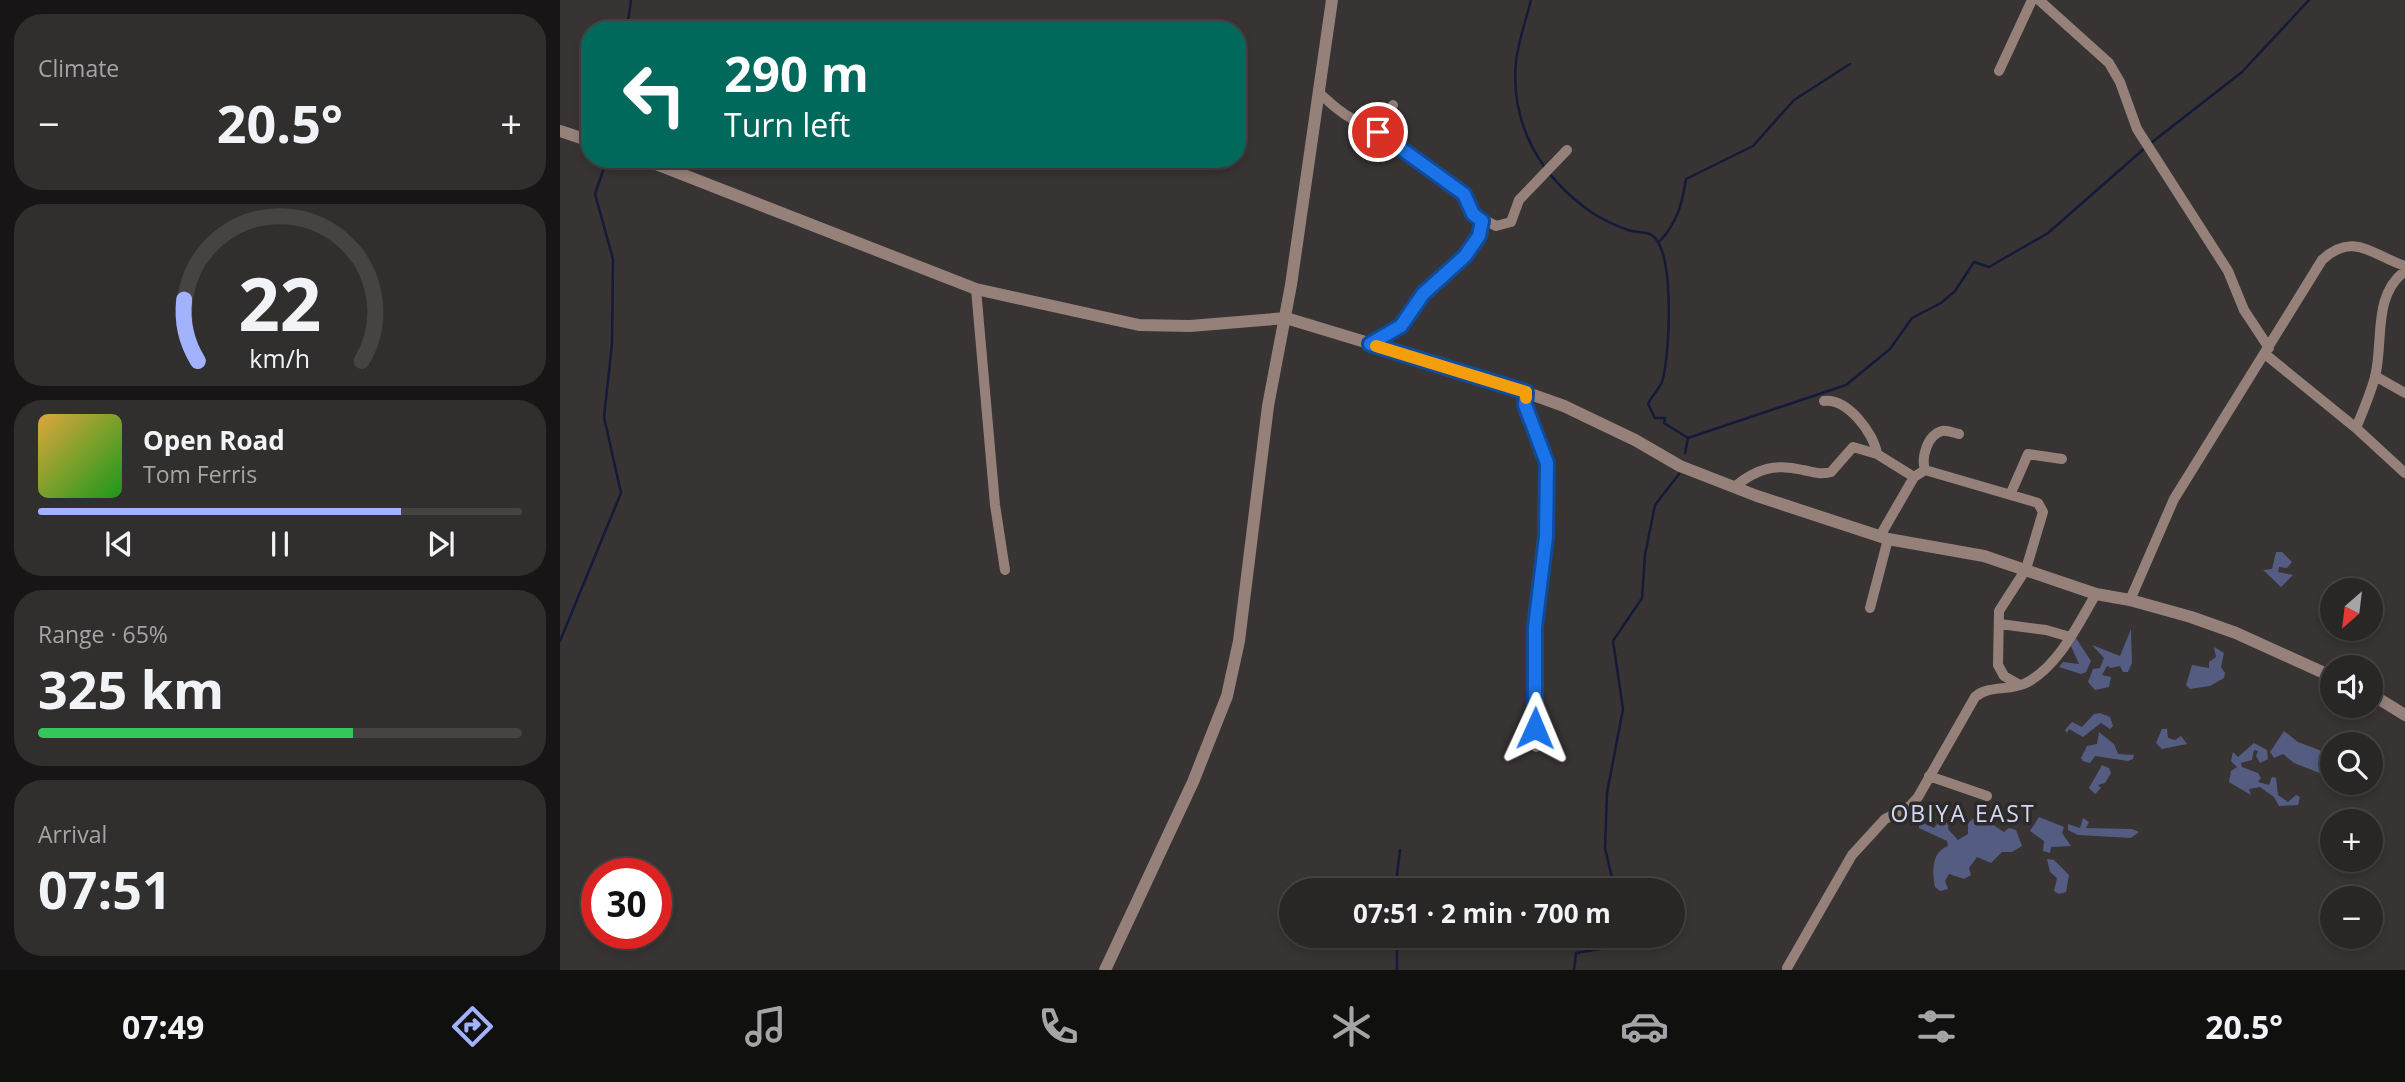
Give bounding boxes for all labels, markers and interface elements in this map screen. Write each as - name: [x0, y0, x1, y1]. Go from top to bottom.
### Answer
- text: 290 m: [724, 40, 869, 106]
- icon: left: [609, 49, 700, 140]
- text: Climate: [38, 52, 119, 84]
- text: 20.5°: [217, 87, 343, 158]
- text: −: [38, 97, 60, 149]
- text: +: [500, 97, 522, 149]
- pin: [1348, 102, 1408, 162]
- text: Turn left: [724, 103, 850, 146]
- icon: arrive: [1359, 113, 1397, 151]
- text: 22: [238, 253, 322, 352]
- text: km/h: [250, 341, 310, 375]
- text: Open Road: [143, 422, 285, 458]
- text: Tom Ferris: [143, 458, 257, 490]
- icon: previous: [100, 525, 138, 563]
- icon: pause: [261, 525, 299, 563]
- icon: next: [422, 525, 460, 563]
- north arrow: [2320, 578, 2384, 640]
- map controls: [2320, 578, 2383, 949]
- text: Range · 65%: [38, 618, 168, 650]
- text: 325 km: [38, 653, 224, 724]
- button: sound: [2320, 655, 2383, 718]
- position arrow: [1498, 691, 1572, 765]
- button: search: [2320, 732, 2383, 795]
- district label: OBIYA EAST: [1890, 797, 2036, 829]
- button: +: [2320, 809, 2383, 872]
- text: Arrival: [38, 818, 107, 850]
- text: 07:51: [38, 853, 172, 924]
- speed limit sign: 30: [581, 858, 672, 949]
- button: −: [2320, 886, 2383, 949]
- text: 07:51 · 2 min · 700 m: [1353, 895, 1611, 931]
- icon: directions: [448, 1002, 497, 1051]
- icon: music: [741, 1002, 790, 1051]
- icon: phone: [1034, 1002, 1083, 1051]
- icon: climate: [1327, 1002, 1376, 1051]
- icon: car: [1620, 1002, 1669, 1051]
- icon: filters: [1912, 1002, 1961, 1051]
- text: 07:49: [122, 1005, 204, 1048]
- text: 20.5°: [2205, 1005, 2283, 1048]

